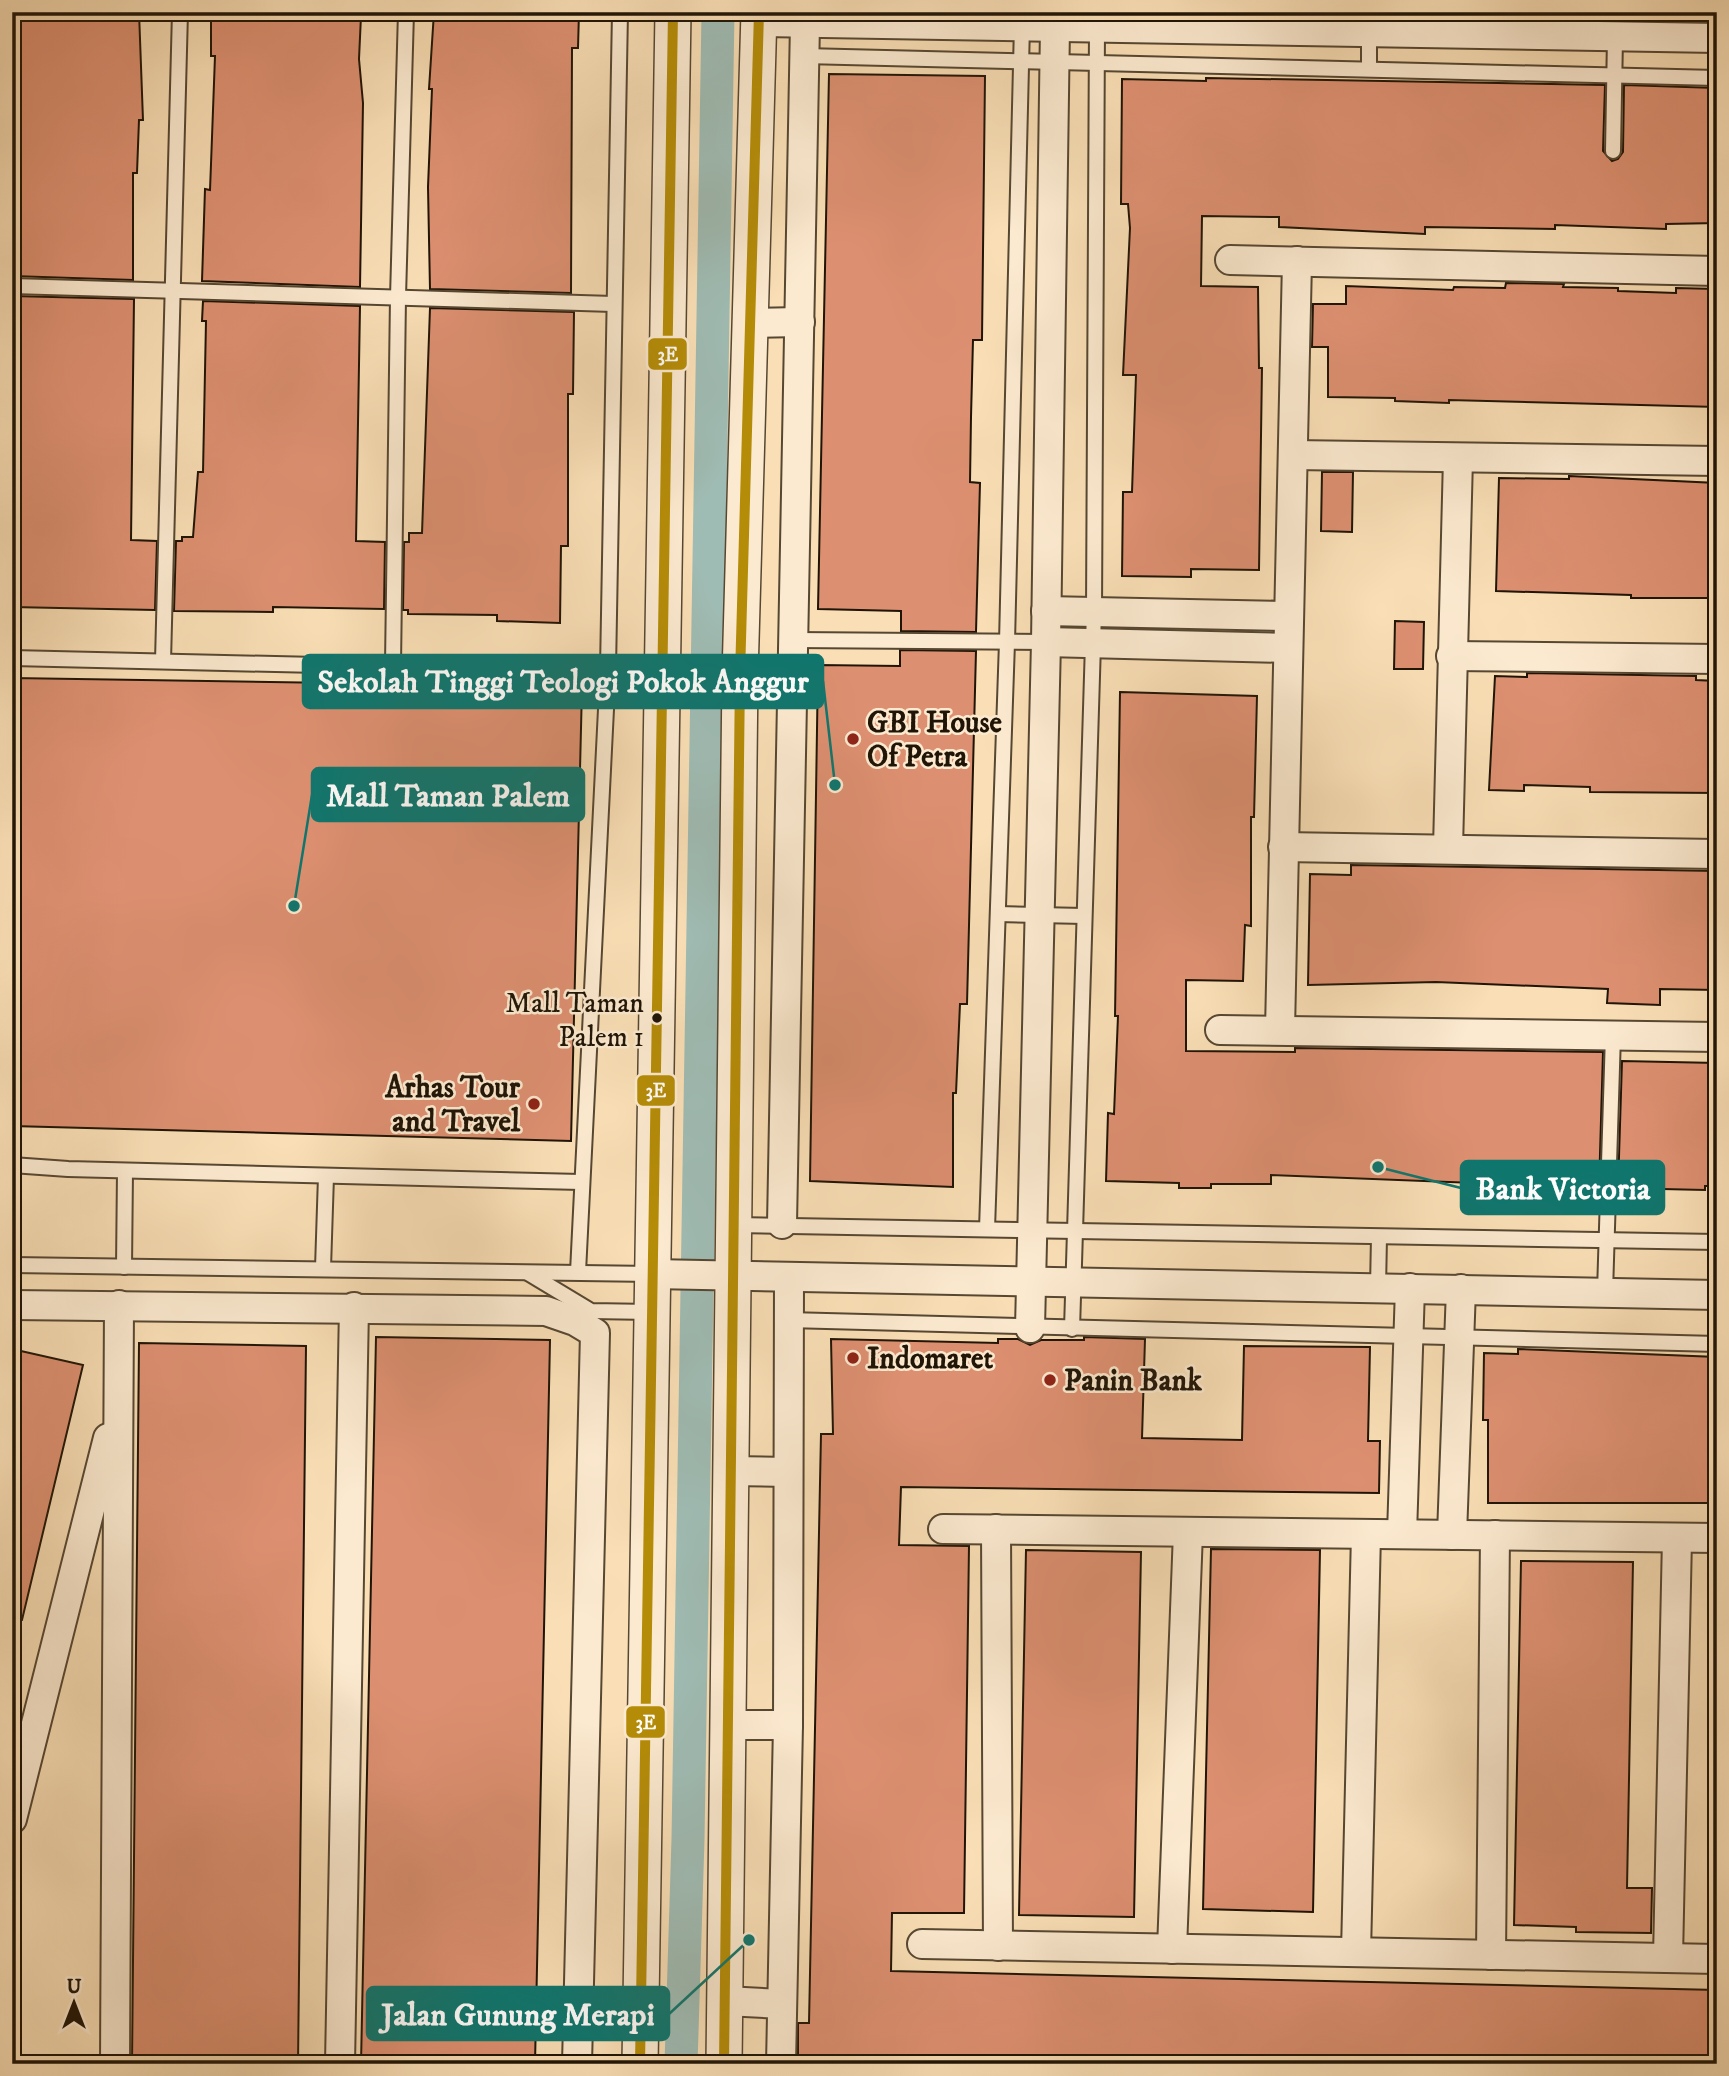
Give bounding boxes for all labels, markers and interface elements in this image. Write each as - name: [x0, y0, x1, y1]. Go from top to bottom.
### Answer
- line badge: 3E: [647, 337, 688, 371]
- text: 3E: [658, 344, 679, 367]
- callout: Sekolah Tinggi Teologi Pokok Anggur: [303, 655, 823, 708]
- text: Sekolah Tinggi Teologi Pokok Anggur: [317, 663, 810, 703]
- place label: GBI House Of Petra: [867, 705, 1003, 776]
- marker: GBI House Of Petra: [845, 731, 861, 747]
- callout: Mall Taman Palem: [312, 768, 584, 821]
- text: Mall Taman Palem: [326, 777, 570, 817]
- place label: Mall Taman Palem 1: [506, 986, 644, 1055]
- marker: Mall Taman Palem 1: [650, 1011, 664, 1025]
- place label: Arhas Tour and Travel: [384, 1070, 521, 1141]
- line badge: 3E: [636, 1074, 676, 1107]
- text: 3E: [646, 1080, 667, 1103]
- marker: Arhas Tour and Travel: [526, 1096, 542, 1112]
- callout: Bank Victoria: [1461, 1161, 1664, 1214]
- text: Bank Victoria: [1476, 1170, 1651, 1210]
- place label: Indomaret: [867, 1341, 993, 1378]
- marker: Indomaret: [845, 1350, 861, 1366]
- place label: Panin Bank: [1064, 1363, 1203, 1400]
- marker: Panin Bank: [1042, 1372, 1058, 1388]
- line badge: 3E: [625, 1705, 666, 1739]
- text: 3E: [636, 1712, 657, 1735]
- north arrow: [38, 1968, 108, 2038]
- text: U: [67, 1976, 82, 1999]
- callout: Jalan Gunung Merapi: [367, 1987, 669, 2040]
- text: Jalan Gunung Merapi: [378, 1996, 655, 2036]

